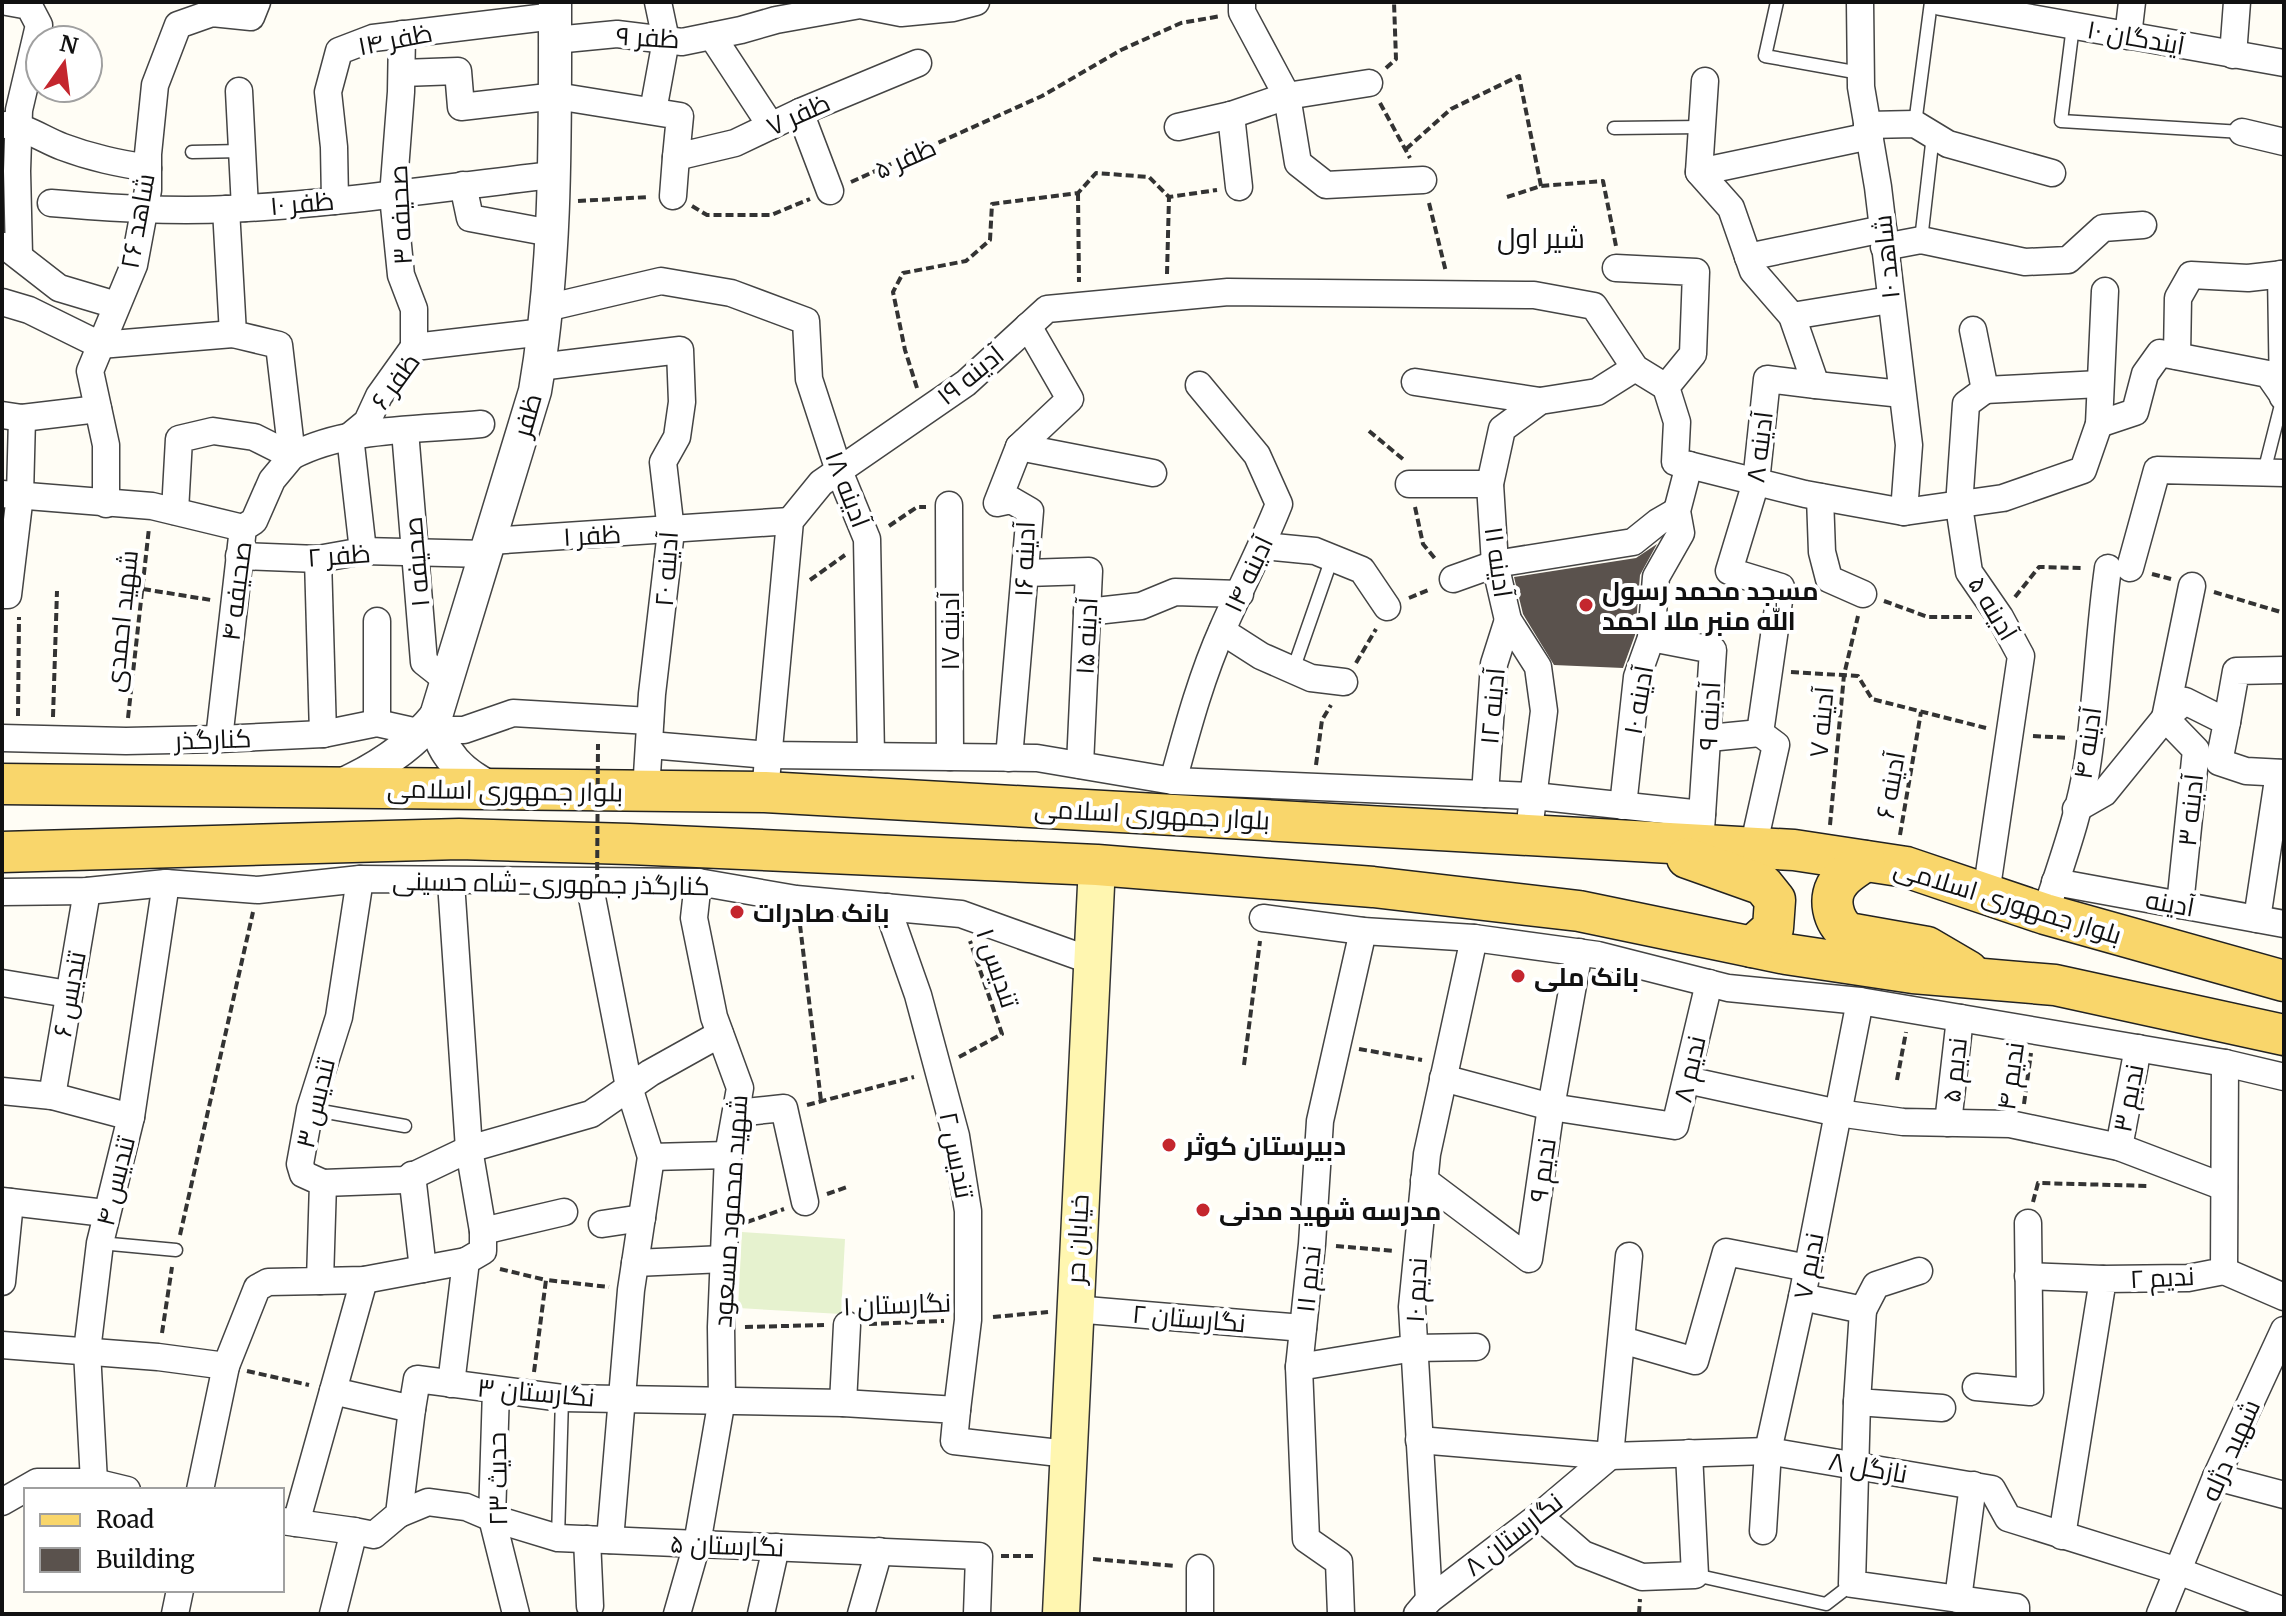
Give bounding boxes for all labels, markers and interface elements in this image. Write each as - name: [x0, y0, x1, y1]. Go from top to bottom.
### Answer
- street label: آیندگان ۱۰: [2085, 12, 2187, 62]
- street label: ظفر ۱۴: [355, 16, 435, 62]
- street label: ظفر ۹: [615, 19, 681, 55]
- north arrow: [24, 24, 104, 104]
- text: N: [57, 29, 81, 60]
- street label: ظفر ۷: [761, 85, 835, 143]
- street label: ظفر ۵: [869, 130, 941, 186]
- street label: صحیفه ۳: [381, 164, 419, 266]
- street label: شاهد ۲۶: [112, 171, 162, 271]
- street label: ظفر ۱۰: [268, 184, 336, 222]
- street label: شاهد ۱۰: [1865, 213, 1907, 301]
- district label: شیر اول: [1497, 220, 1585, 256]
- street label: آدینه ۱۹: [930, 338, 1010, 412]
- street label: ظفر ۶: [363, 346, 427, 416]
- street label: ظفر: [505, 389, 549, 442]
- street label: آدینه ۸: [1738, 409, 1780, 485]
- street label: آدینه ۱۸: [818, 446, 878, 532]
- street label: صحیفه ۱: [396, 515, 436, 609]
- street label: ظفر ۱: [562, 517, 622, 553]
- street label: آدینه ۱۶: [1006, 521, 1042, 597]
- street label: آدینه ۱۱: [1478, 524, 1520, 600]
- street label: آدینه ۲۰: [647, 530, 685, 608]
- street label: آدینه ۱۴: [1216, 530, 1280, 618]
- street label: ظفر ۲: [306, 536, 372, 574]
- street label: صحیفه ۴: [214, 540, 258, 642]
- street label: شهید احمدی: [97, 548, 145, 694]
- street label: آدینه ۵: [1961, 570, 2025, 646]
- place label: مسجد محمد رسول الله منبر ملا احمد: [1602, 574, 1819, 637]
- street label: آدینه ۱۷: [933, 591, 966, 671]
- street label: آدینه ۱۵: [1067, 596, 1105, 676]
- marker: مسجد محمد رسول الله منبر ملا احمد: [1577, 596, 1595, 614]
- street label: آدینه ۱۰: [1616, 663, 1660, 737]
- street label: آدینه ۱۲: [1472, 666, 1512, 746]
- street label: آدینه ۹: [1691, 681, 1727, 751]
- street label: آدینه ۷: [1801, 685, 1841, 759]
- street label: آدینه ۴: [2066, 705, 2108, 781]
- street label: کنارگذر: [172, 721, 252, 757]
- street label: آدینه ۶: [1868, 749, 1912, 821]
- street label: بلوار جمهوری اسلامی: [387, 771, 623, 809]
- street label: آدینه ۳: [2170, 772, 2210, 848]
- street label: بلوار جمهوری اسلامی: [1033, 791, 1271, 837]
- street label: بلوار جمهوری اسلامی: [1890, 851, 2126, 951]
- street label: کنارگذر جمهوری-شاه حسینی: [392, 864, 710, 902]
- street label: آدینه: [2143, 882, 2197, 924]
- place label: بانک صادرات: [753, 896, 890, 929]
- marker: بانک صادرات: [728, 903, 746, 921]
- street label: تندیس ۱: [969, 924, 1027, 1012]
- street label: تندیس ۶: [45, 949, 93, 1039]
- place label: بانک ملی: [1534, 960, 1639, 993]
- marker: بانک ملی: [1509, 967, 1527, 985]
- street label: ندیم ۸: [1665, 1032, 1715, 1106]
- street label: ندیم ۵: [1934, 1036, 1976, 1104]
- street label: ندیم ۴: [1989, 1040, 2033, 1112]
- street label: تندیس ۳: [288, 1055, 342, 1151]
- street label: ندیم ۳: [2105, 1061, 2153, 1135]
- street label: شهید محمود مسعود: [705, 1094, 755, 1328]
- street label: تندیس ۲: [932, 1109, 982, 1201]
- place label: دبیرستان کوثر: [1184, 1129, 1346, 1162]
- street label: تندیس ۴: [88, 1133, 142, 1229]
- marker: دبیرستان کوثر: [1160, 1136, 1178, 1154]
- street label: ندیم ۹: [1521, 1136, 1565, 1205]
- street label: خیابان حر: [1058, 1193, 1096, 1287]
- place label: مدرسه شهید مدنی: [1219, 1194, 1442, 1227]
- marker: مدرسه شهید مدنی: [1194, 1201, 1212, 1219]
- street label: ندیم ۷: [1785, 1230, 1833, 1303]
- street label: ندیم ۱۱: [1288, 1244, 1330, 1314]
- street label: ندیم ۱۰: [1398, 1256, 1436, 1324]
- street label: ندیم ۲: [2129, 1259, 2195, 1297]
- street label: نگارستان ۱: [842, 1286, 952, 1322]
- street label: نگارستان ۲: [1131, 1297, 1247, 1339]
- street label: نگارستان ۳: [476, 1370, 596, 1414]
- street label: شهید دژله: [2193, 1394, 2267, 1506]
- street label: حدیث ۲۳: [480, 1432, 514, 1526]
- street label: نازگل ۸: [1826, 1444, 1910, 1490]
- street label: نگارستان ۸: [1457, 1485, 1569, 1583]
- legend: [24, 1488, 284, 1592]
- text: Road: [96, 1504, 154, 1535]
- street label: نگارستان ۵: [669, 1527, 785, 1563]
- text: Building: [96, 1544, 195, 1575]

